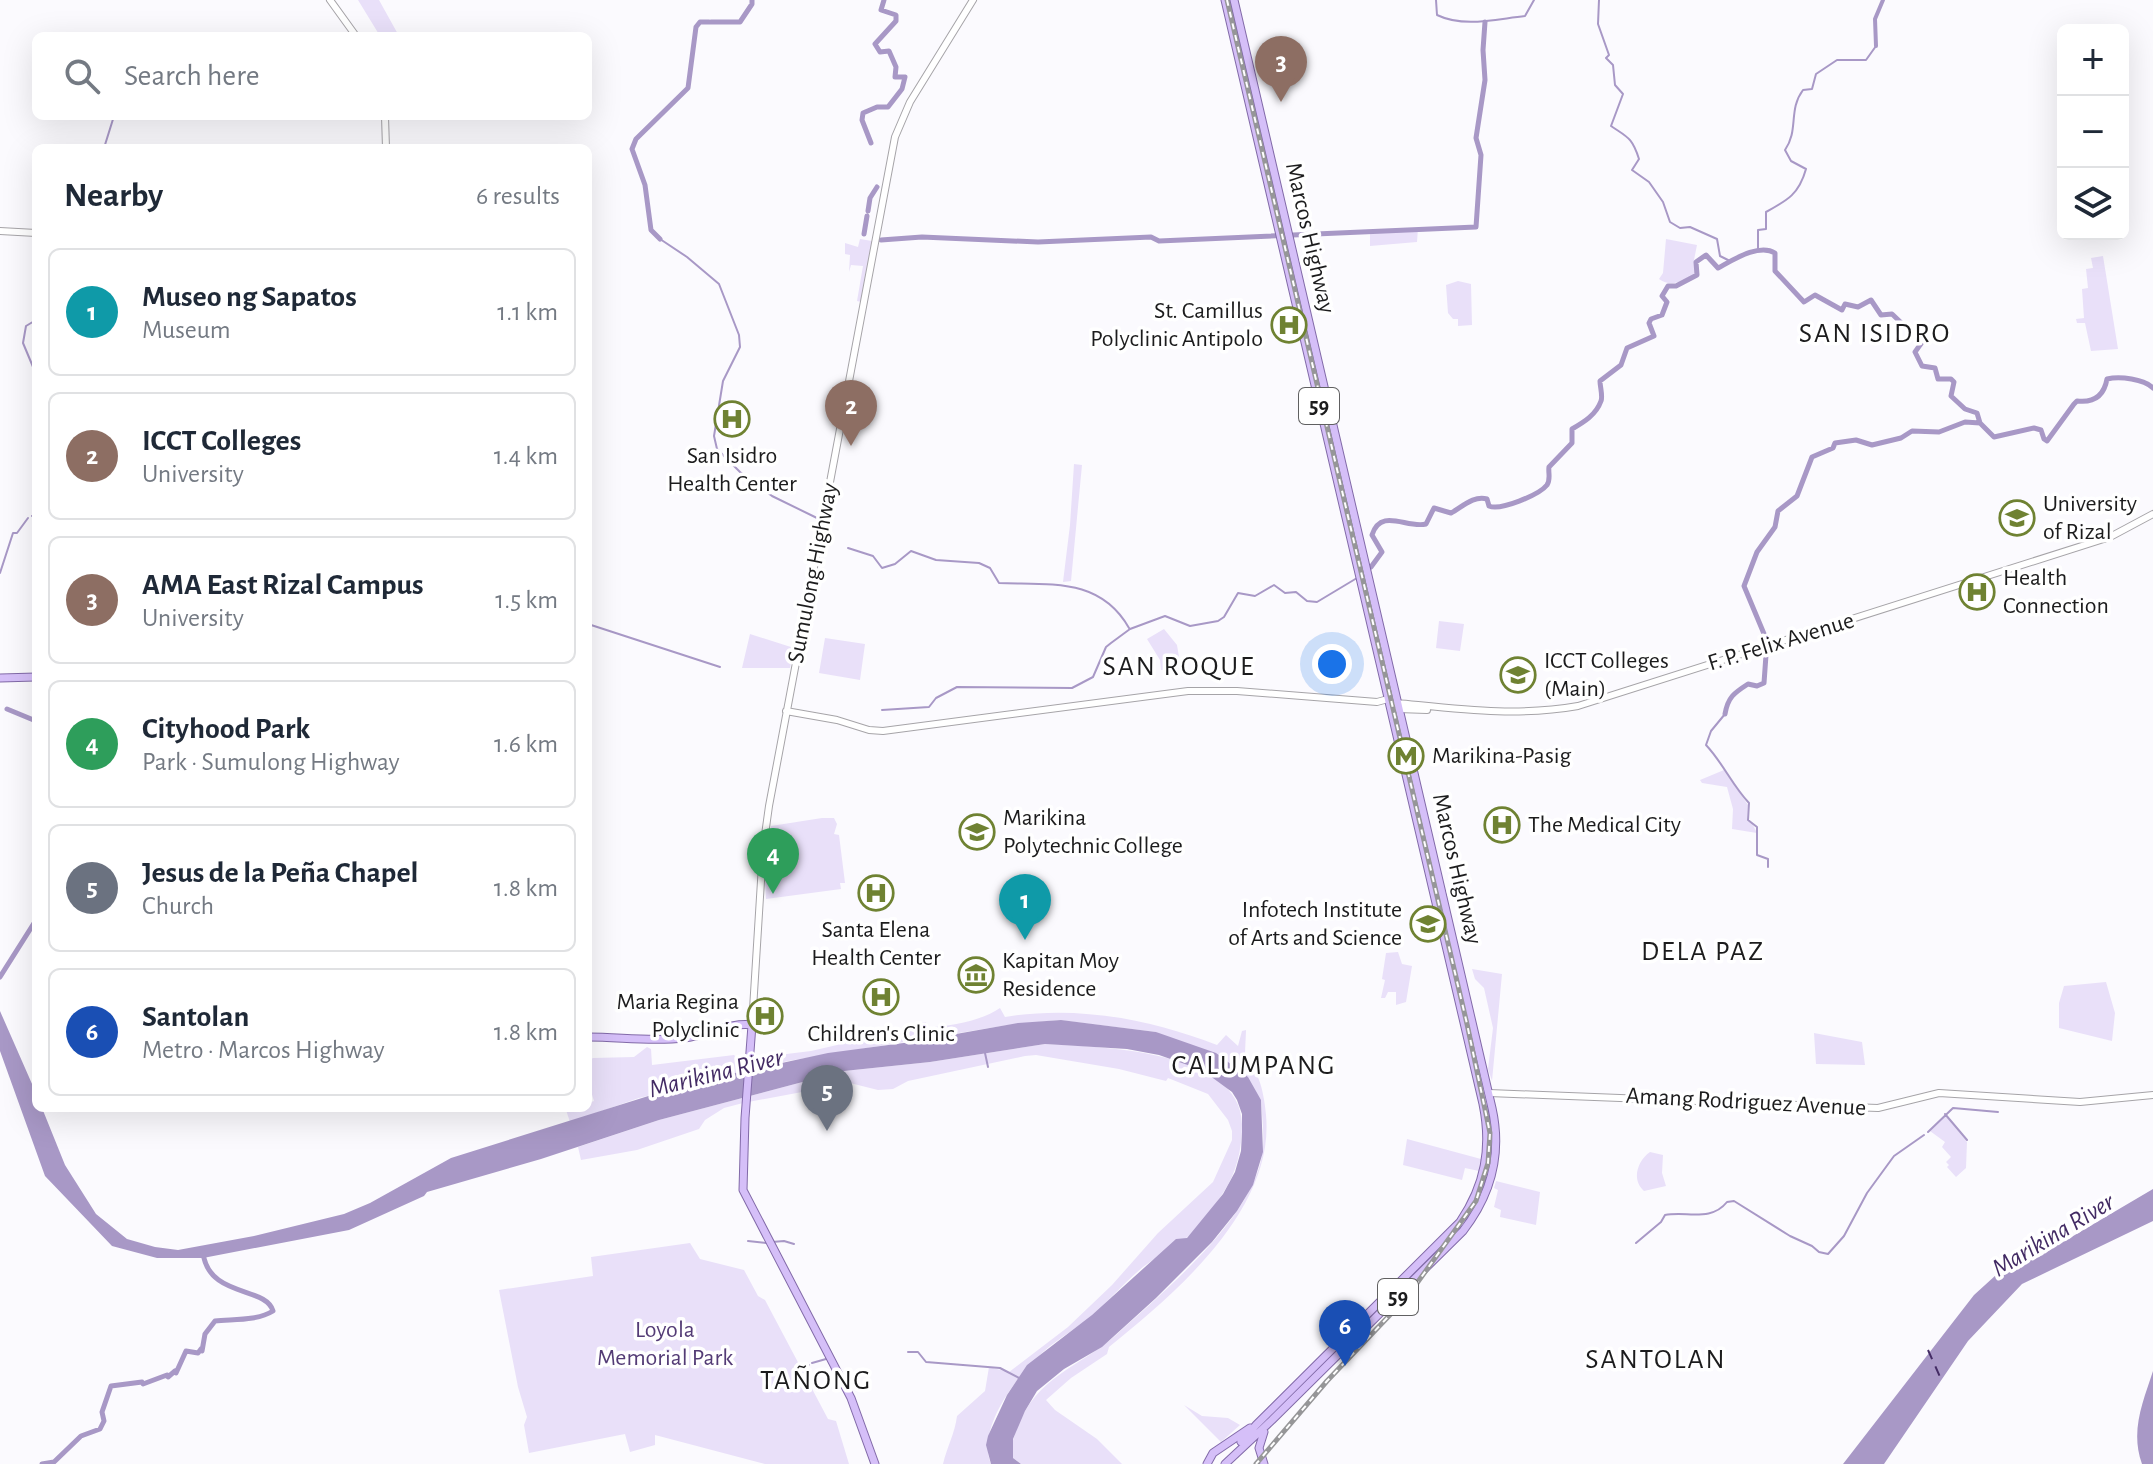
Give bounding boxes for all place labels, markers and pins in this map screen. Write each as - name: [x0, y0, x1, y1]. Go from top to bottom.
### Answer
- pin: 3: [1255, 36, 1307, 102]
- place label: St. Camillus Polyclinic Antipolo: [1090, 299, 1263, 351]
- hospital icon: St. Camillus Polyclinic Antipolo: [1270, 306, 1308, 344]
- pin: 2: [825, 380, 877, 446]
- hospital icon: San Isidro Health Center: [713, 400, 751, 438]
- place label: San Isidro Health Center: [667, 444, 797, 496]
- place label: University of Rizal: [2043, 492, 2137, 544]
- school or university icon: University of Rizal: [1998, 499, 2036, 537]
- place label: Health Connection: [2003, 566, 2109, 618]
- hospital icon: Health Connection: [1958, 573, 1996, 611]
- place label: ICCT Colleges (Main): [1544, 649, 1669, 701]
- school or university icon: ICCT Colleges (Main): [1499, 656, 1537, 694]
- metro station icon: Marikina-Pasig: [1387, 737, 1425, 775]
- place label: Marikina-Pasig: [1432, 744, 1572, 768]
- place label: Marikina Polytechnic College: [1003, 806, 1183, 858]
- hospital icon: The Medical City: [1483, 806, 1521, 844]
- school or university icon: Marikina Polytechnic College: [958, 813, 996, 851]
- place label: The Medical City: [1528, 813, 1681, 837]
- pin: 4: [747, 828, 799, 894]
- hospital icon: Santa Elena Health Center: [857, 874, 895, 912]
- pin: 1: [999, 874, 1051, 940]
- place label: Infotech Institute of Arts and Science: [1228, 898, 1402, 950]
- school or university icon: Infotech Institute of Arts and Science: [1409, 905, 1447, 943]
- place label: Santa Elena Health Center: [811, 918, 941, 970]
- place label: Kapitan Moy Residence: [1002, 949, 1119, 1001]
- museum icon: Kapitan Moy Residence: [957, 956, 995, 994]
- hospital icon: Children's Clinic: [862, 978, 900, 1016]
- place label: Maria Regina Polyclinic: [617, 990, 739, 1042]
- hospital icon: Maria Regina Polyclinic: [746, 997, 784, 1035]
- place label: Children's Clinic: [807, 1022, 955, 1046]
- pin: 5: [801, 1065, 853, 1131]
- pin: 6: [1319, 1300, 1371, 1366]

